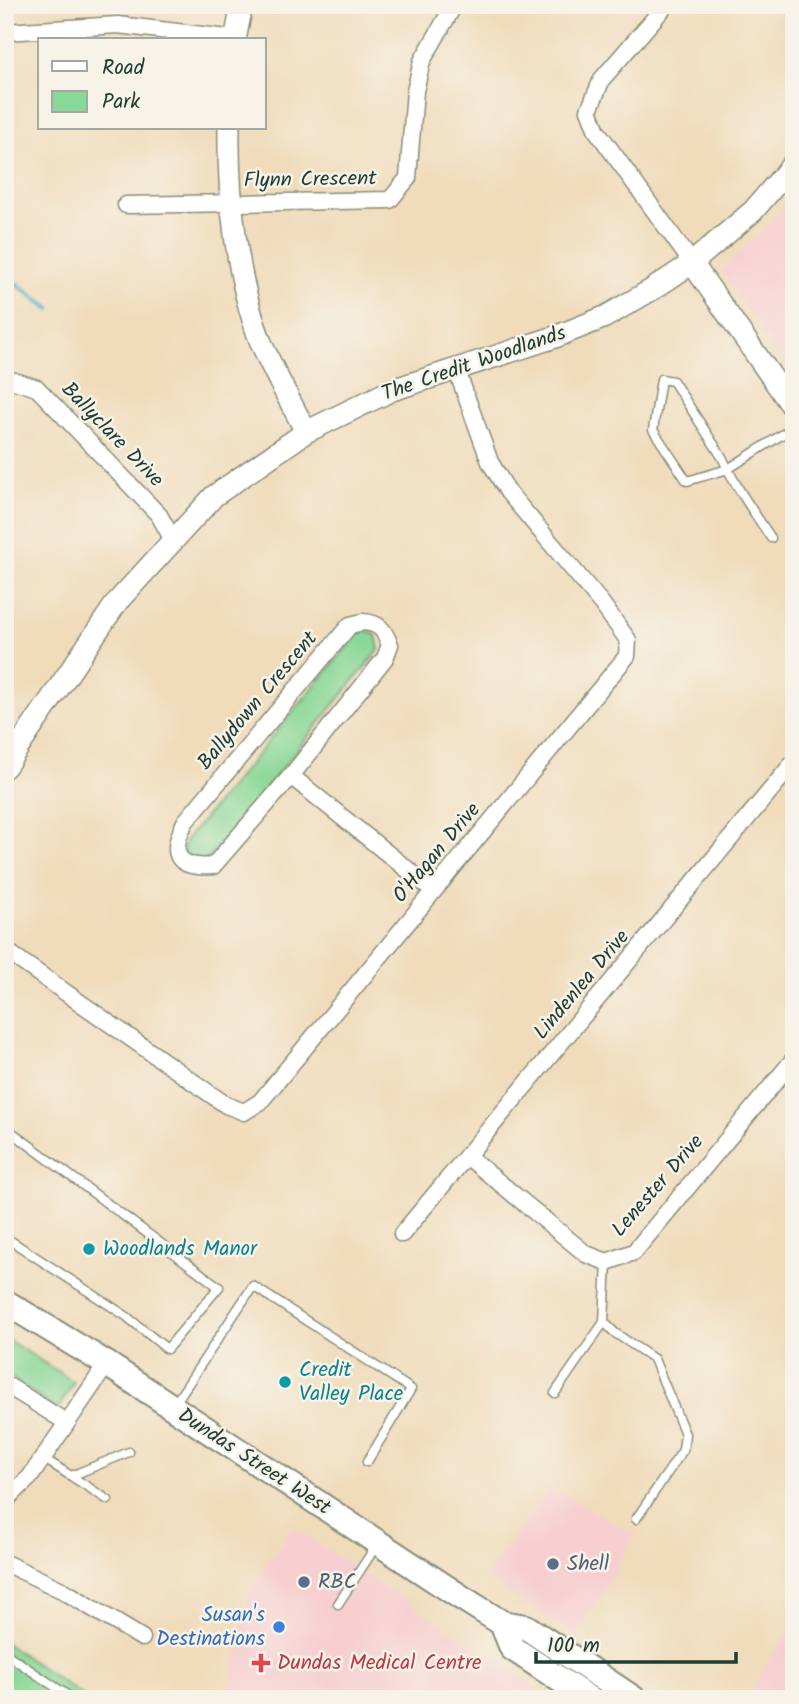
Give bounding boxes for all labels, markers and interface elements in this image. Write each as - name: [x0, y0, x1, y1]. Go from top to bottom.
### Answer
- legend: [38, 38, 266, 130]
- text: Road: [102, 52, 145, 85]
- text: Park: [102, 86, 140, 119]
- street label: Flynn Crescent: [243, 162, 378, 198]
- street label: The Credit Woodlands: [377, 317, 571, 411]
- street label: Ballyclare Drive: [53, 374, 172, 496]
- street label: Ballydown Crescent: [190, 623, 327, 778]
- street label: O'Hagan Drive: [385, 795, 490, 911]
- street label: Lindenlea Drive: [526, 922, 639, 1047]
- street label: Lenester Drive: [604, 1127, 713, 1245]
- place label: Woodlands Manor: [103, 1233, 258, 1266]
- marker: Woodlands Manor: [81, 1241, 97, 1257]
- place label: Credit Valley Place: [299, 1354, 404, 1411]
- marker: Credit Valley Place: [277, 1374, 293, 1390]
- street label: Dundas Street West: [171, 1400, 338, 1525]
- place label: Shell: [567, 1548, 609, 1581]
- marker: Shell: [545, 1556, 561, 1572]
- place label: RBC: [318, 1566, 356, 1599]
- marker: RBC: [296, 1574, 312, 1590]
- place label: Susan's Destinations: [156, 1599, 265, 1656]
- marker: Susan's Destinations: [271, 1619, 287, 1635]
- scale bar: [536, 1620, 736, 1664]
- text: 100 m: [547, 1630, 600, 1663]
- place label: Dundas Medical Centre: [277, 1647, 482, 1680]
- marker: Dundas Medical Centre: [251, 1653, 271, 1673]

